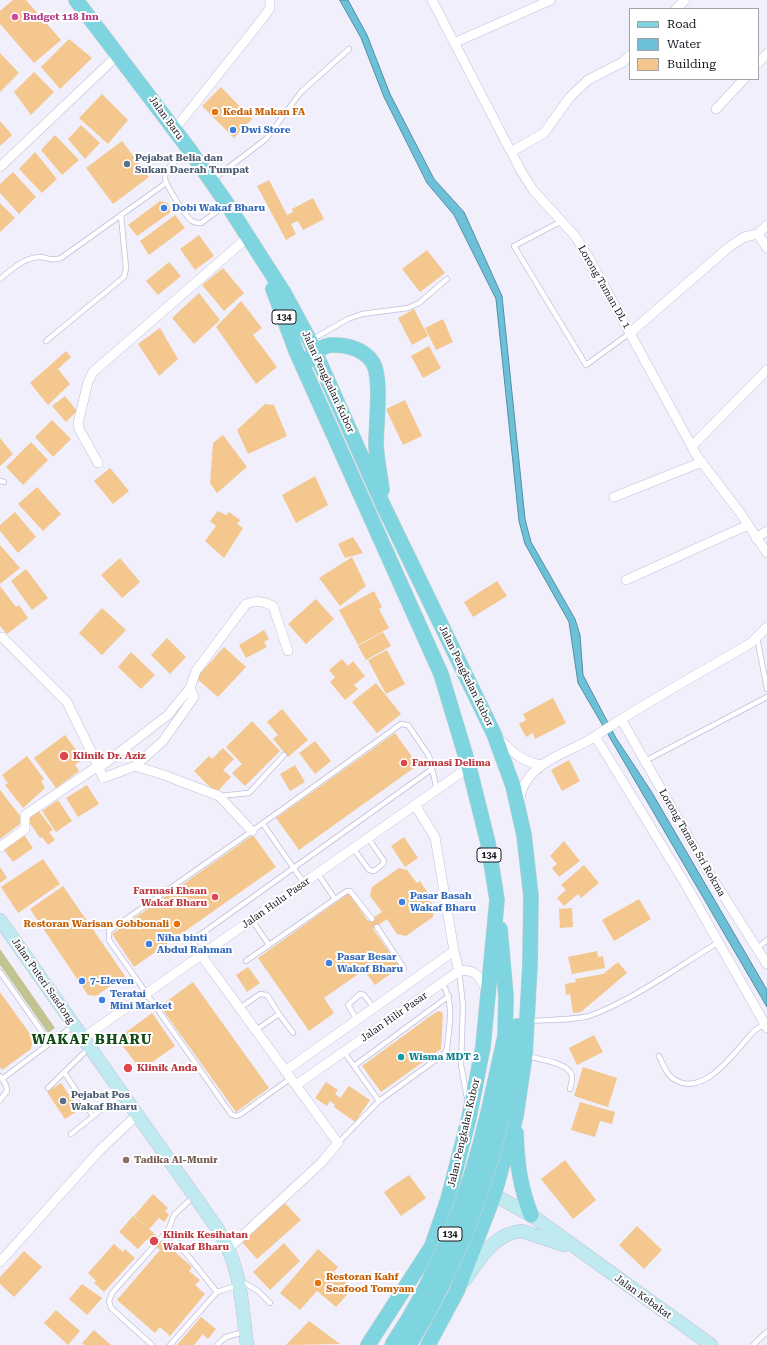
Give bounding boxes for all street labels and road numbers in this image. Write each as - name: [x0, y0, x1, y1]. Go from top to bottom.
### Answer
- street label: Jalan Baru: [146, 94, 186, 142]
- street label: Lorong Taman DL 1: [575, 243, 633, 331]
- road number: 134: [272, 310, 296, 324]
- street label: Jalan Pengkalan Kubor: [299, 329, 357, 435]
- street label: Jalan Pengkalan Kubor: [436, 624, 496, 728]
- street label: Lorong Taman Sri Rokma: [656, 787, 728, 899]
- road number: 134: [477, 848, 501, 862]
- street label: Jalan Hulu Pasar: [240, 875, 312, 931]
- street label: Jalan Puteri Saadong: [9, 936, 77, 1026]
- street label: Jalan Hilir Pasar: [358, 990, 430, 1044]
- street label: Jalan Pengkalan Kubor: [446, 1078, 482, 1188]
- road number: 134: [438, 1227, 462, 1241]
- street label: Jalan Kebakat: [612, 1272, 674, 1322]

